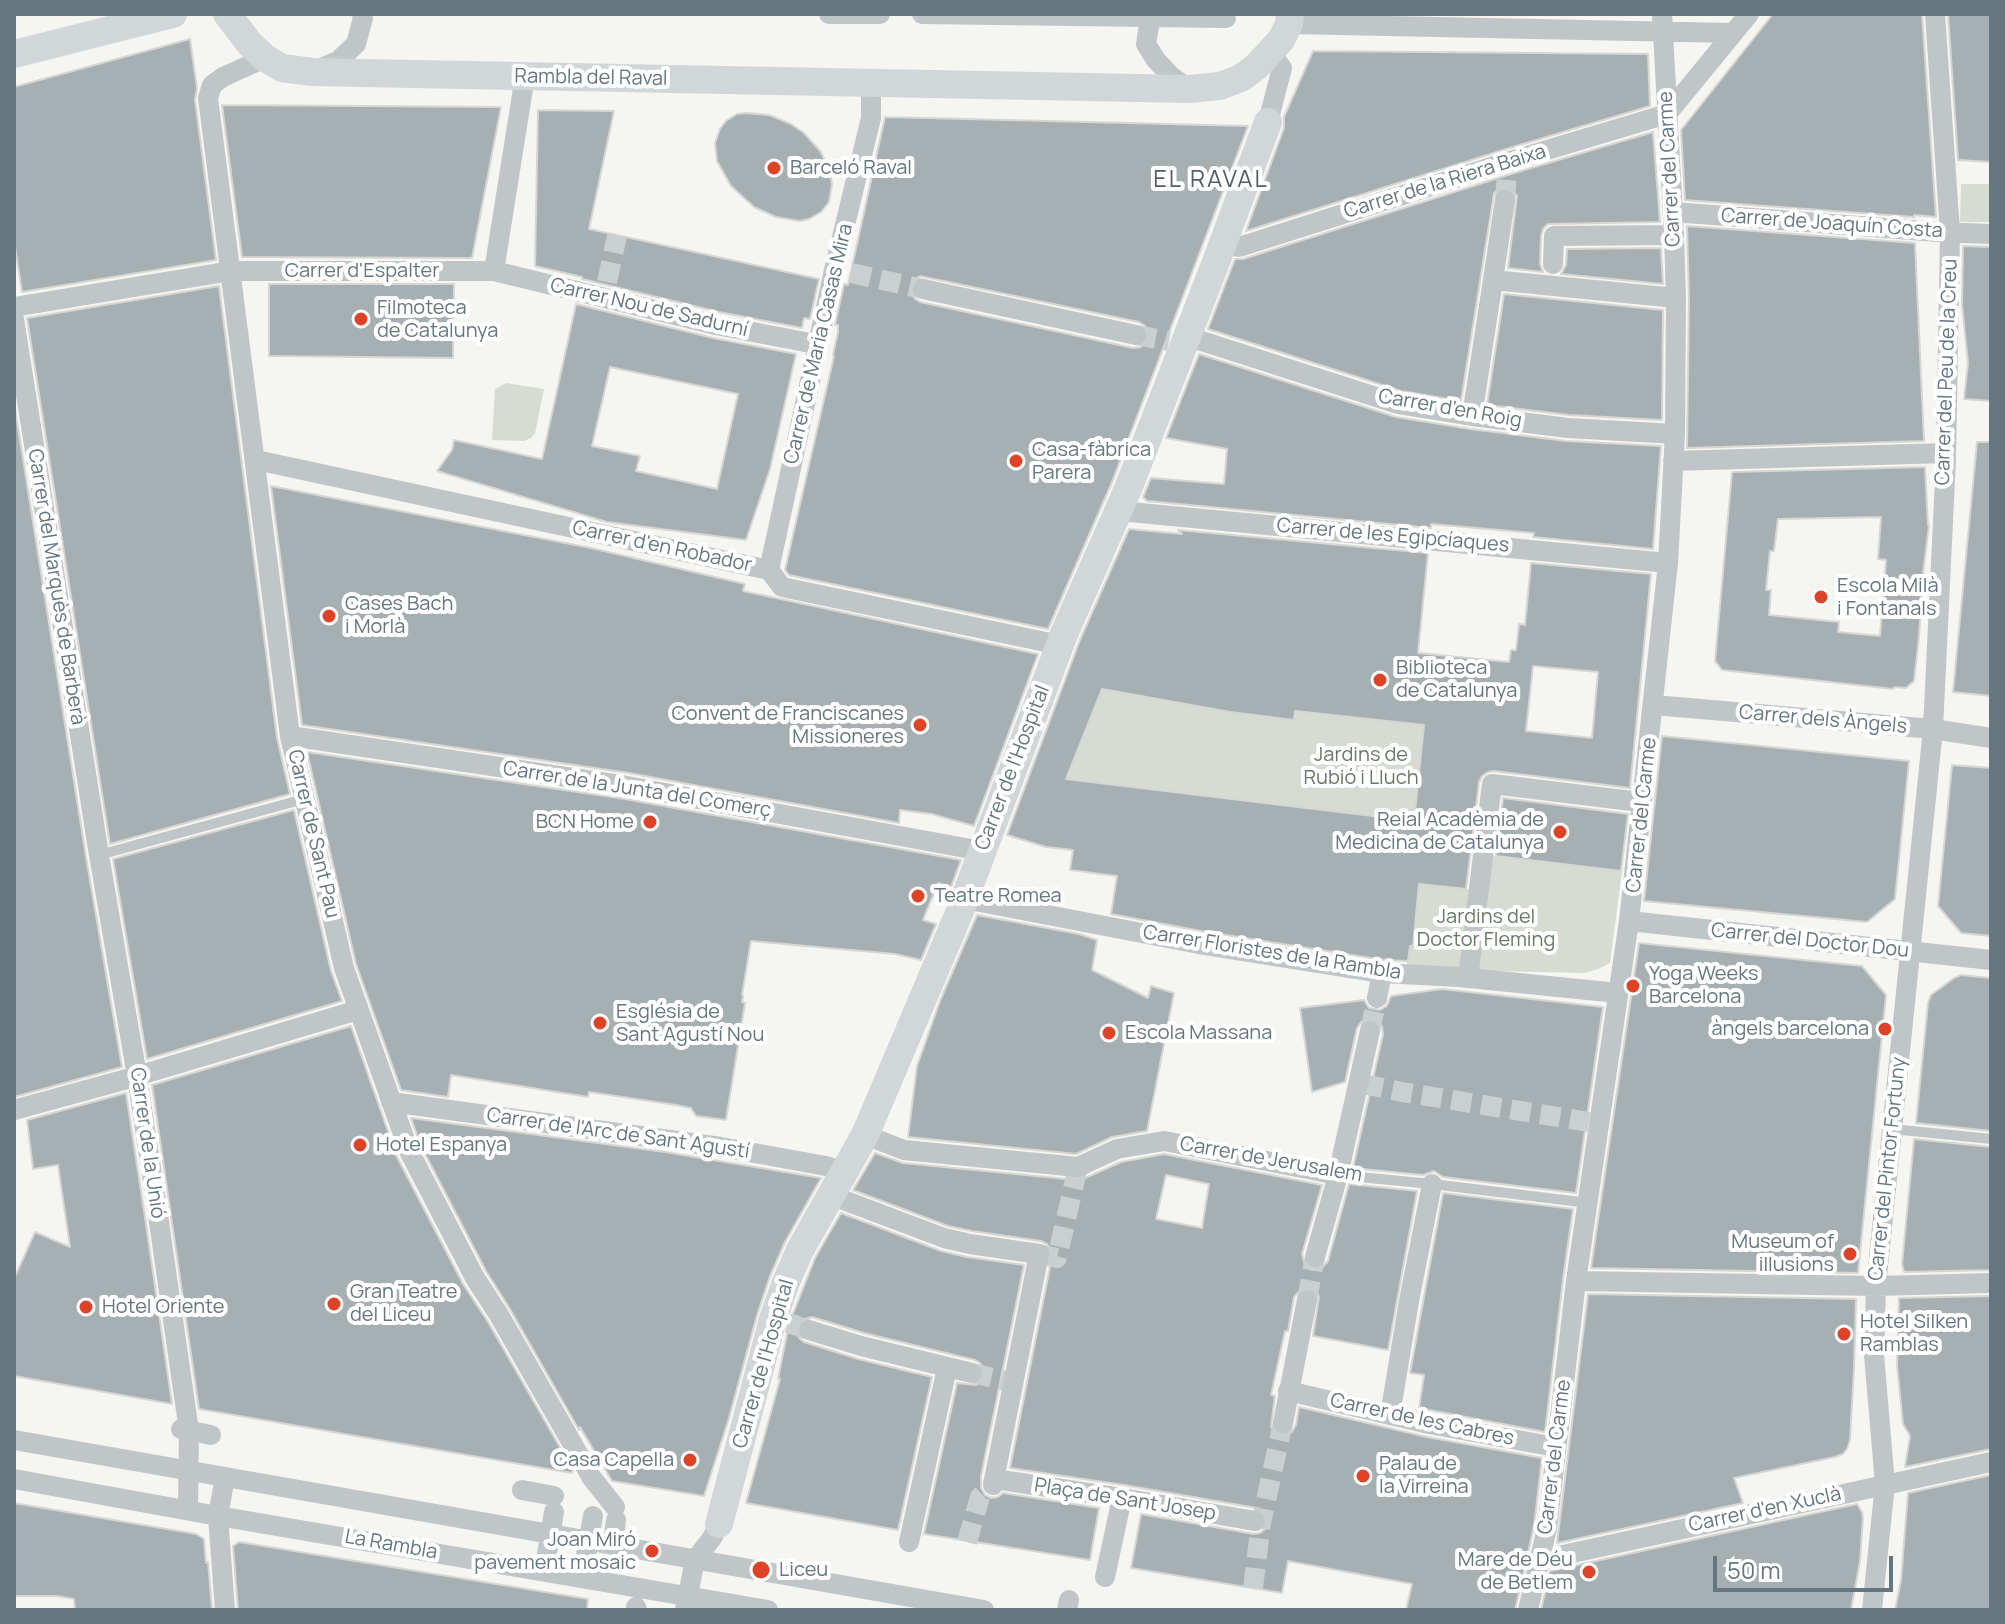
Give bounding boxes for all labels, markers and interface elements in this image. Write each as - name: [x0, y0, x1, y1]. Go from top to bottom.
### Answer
- street label: Rambla del Raval: [514, 65, 668, 91]
- street label: Carrer del Carme: [1654, 90, 1686, 248]
- street label: Carrer de la Riera Baixa: [1341, 140, 1549, 224]
- place label: Barceló Raval: [790, 156, 912, 180]
- marker: Barceló Raval: [765, 159, 783, 177]
- district label: EL RAVAL: [1153, 166, 1269, 194]
- street label: Carrer de Joaquín Costa: [1720, 204, 1944, 244]
- street label: Carrer de Maria Casas Mira: [780, 221, 858, 467]
- street label: Carrer del Peu de la Creu: [1931, 258, 1963, 486]
- street label: Carrer d'Espalter: [285, 259, 439, 283]
- street label: Carrer Nou de Sadurní: [548, 274, 750, 342]
- place label: Filmoteca de Catalunya: [377, 296, 498, 343]
- marker: Filmoteca de Catalunya: [352, 310, 370, 328]
- street label: Carrer d'en Roig: [1376, 385, 1524, 433]
- place label: Casa-fàbrica Parera: [1032, 438, 1151, 485]
- street label: Carrer del Marquès de Barberà: [22, 447, 90, 727]
- marker: Casa-fàbrica Parera: [1007, 452, 1025, 470]
- street label: Carrer de les Egipcíaques: [1276, 514, 1510, 558]
- street label: Carrer d'en Robador: [570, 516, 754, 578]
- place label: Escola Milà i Fontanals: [1837, 574, 1939, 621]
- marker: Escola Milà i Fontanals: [1812, 588, 1830, 606]
- place label: Cases Bach i Morlà: [345, 592, 453, 639]
- marker: Cases Bach i Morlà: [320, 607, 338, 625]
- place label: Biblioteca de Catalunya: [1396, 656, 1517, 703]
- marker: Biblioteca de Catalunya: [1371, 671, 1389, 689]
- street label: Carrer de l'Hospital: [971, 682, 1055, 854]
- street label: Carrer dels Àngels: [1738, 701, 1908, 739]
- place label: Convent de Franciscanes Missioneres: [672, 702, 904, 749]
- marker: Convent de Franciscanes Missioneres: [911, 716, 929, 734]
- street label: Carrer del Carme: [1622, 736, 1662, 894]
- park label: Jardins de Rubió i Lluch: [1303, 743, 1419, 790]
- street label: Carrer de Sant Pau: [282, 747, 344, 921]
- street label: Carrer de la Junta del Comerç: [501, 757, 773, 823]
- place label: Reial Acadèmia de Medicina de Catalunya: [1335, 808, 1544, 855]
- place label: BCN Home: [536, 810, 634, 834]
- marker: BCN Home: [641, 813, 659, 831]
- marker: Reial Acadèmia de Medicina de Catalunya: [1551, 823, 1569, 841]
- place label: Teatre Romea: [934, 884, 1062, 908]
- marker: Teatre Romea: [909, 887, 927, 905]
- park label: Jardins del Doctor Fleming: [1417, 905, 1555, 952]
- street label: Carrer del Doctor Dou: [1710, 919, 1910, 963]
- street label: Carrer Floristes de la Rambla: [1141, 921, 1403, 985]
- place label: Yoga Weeks Barcelona: [1649, 962, 1758, 1009]
- marker: Yoga Weeks Barcelona: [1624, 977, 1642, 995]
- place label: Església de Sant Agustí Nou: [616, 1000, 764, 1047]
- marker: Església de Sant Agustí Nou: [591, 1014, 609, 1032]
- place label: àngels barcelona: [1711, 1017, 1869, 1041]
- marker: àngels barcelona: [1876, 1020, 1894, 1038]
- place label: Escola Massana: [1125, 1021, 1272, 1045]
- marker: Escola Massana: [1100, 1024, 1118, 1042]
- street label: Carrer del Pintor Fortuny: [1864, 1056, 1912, 1282]
- street label: Carrer de la Unió: [125, 1066, 169, 1220]
- street label: Carrer de l'Arc de Sant Agustí: [485, 1104, 751, 1164]
- street label: Carrer de Jerusalem: [1178, 1132, 1364, 1188]
- place label: Hotel Espanya: [376, 1133, 507, 1157]
- marker: Hotel Espanya: [351, 1136, 369, 1154]
- place label: Museum of illusions: [1731, 1230, 1834, 1277]
- marker: Museum of illusions: [1841, 1245, 1859, 1263]
- street label: Carrer de l'Hospital: [728, 1277, 800, 1451]
- place label: Gran Teatre del Liceu: [350, 1280, 458, 1327]
- place label: Hotel Oriente: [102, 1295, 224, 1319]
- marker: Gran Teatre del Liceu: [325, 1295, 343, 1313]
- marker: Hotel Oriente: [77, 1298, 95, 1316]
- place label: Hotel Silken Ramblas: [1860, 1310, 1968, 1357]
- marker: Hotel Silken Ramblas: [1835, 1325, 1853, 1343]
- street label: Carrer del Carme: [1534, 1378, 1576, 1536]
- street label: Carrer de les Cabres: [1328, 1389, 1516, 1451]
- place label: Casa Capella: [554, 1448, 674, 1472]
- marker: Casa Capella: [681, 1451, 699, 1469]
- place label: Palau de la Virreina: [1379, 1452, 1469, 1499]
- marker: Palau de la Virreina: [1354, 1467, 1372, 1485]
- street label: Plaça de Sant Josep: [1032, 1474, 1218, 1526]
- street label: Carrer d'en Xuclà: [1687, 1482, 1843, 1538]
- street label: La Rambla: [343, 1525, 439, 1565]
- place label: Joan Miró pavement mosaic: [474, 1528, 636, 1575]
- scale bar: [1717, 1540, 1897, 1590]
- marker: Joan Miró pavement mosaic: [643, 1542, 661, 1560]
- place label: Mare de Déu de Betlem: [1458, 1548, 1573, 1595]
- text: 50 m: [1727, 1553, 1781, 1586]
- place label: Liceu: [779, 1558, 828, 1582]
- marker: Liceu: [750, 1559, 772, 1581]
- marker: Mare de Déu de Betlem: [1580, 1563, 1598, 1581]

